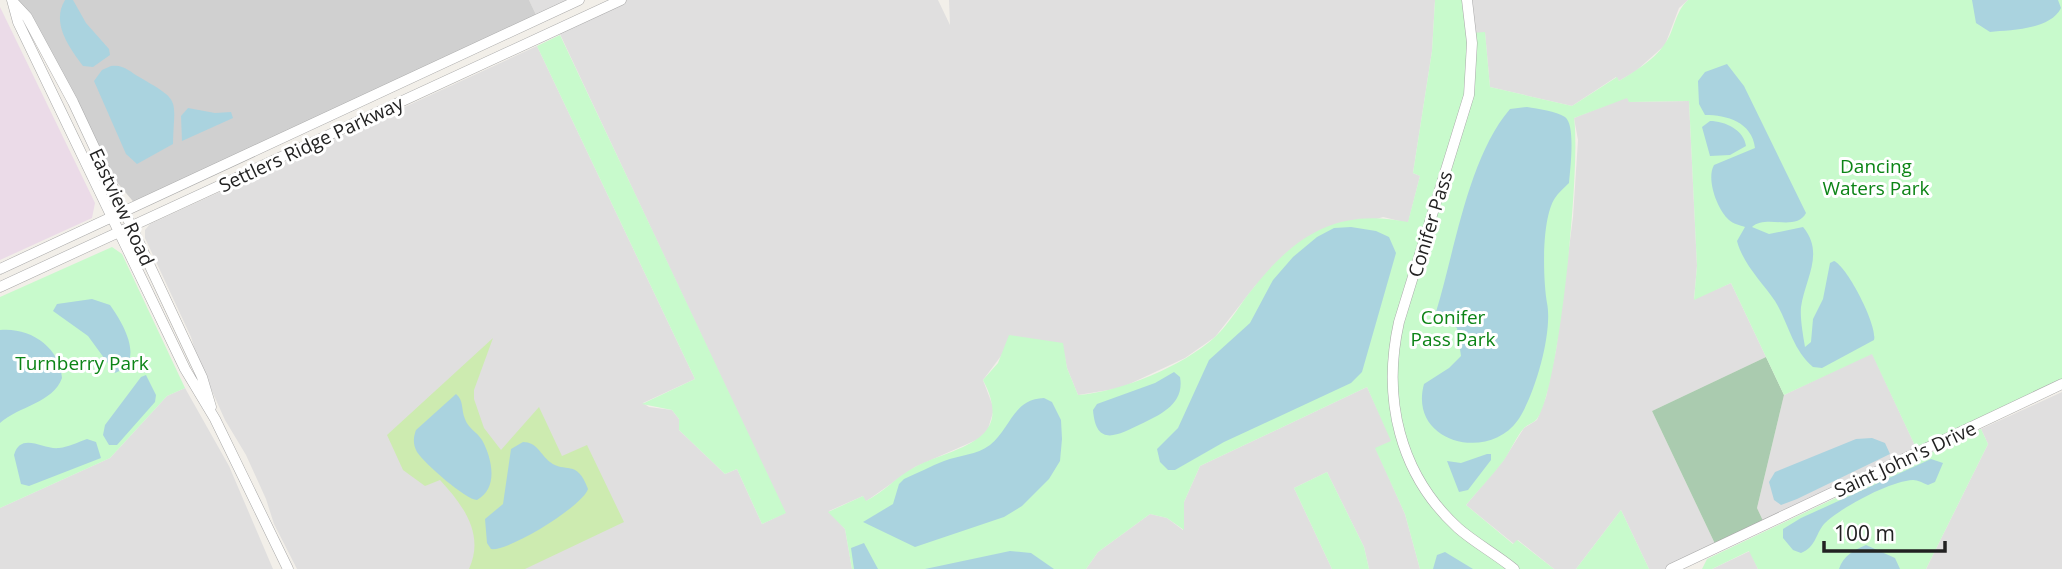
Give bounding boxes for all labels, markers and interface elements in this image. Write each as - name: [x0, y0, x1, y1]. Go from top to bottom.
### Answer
- street label: Settlers Ridge Parkway: [215, 90, 408, 198]
- street label: Eastview Road: [83, 144, 161, 270]
- park label: Dancing Waters Park: [1822, 153, 1930, 201]
- street label: Conifer Pass: [1402, 168, 1458, 280]
- park label: Conifer Pass Park: [1411, 304, 1495, 352]
- park label: Turnberry Park: [15, 350, 149, 376]
- street label: Saint John's Drive: [1830, 415, 1980, 503]
- scale bar: [1824, 510, 1945, 554]
- text: 100 m: [1834, 519, 1895, 547]

